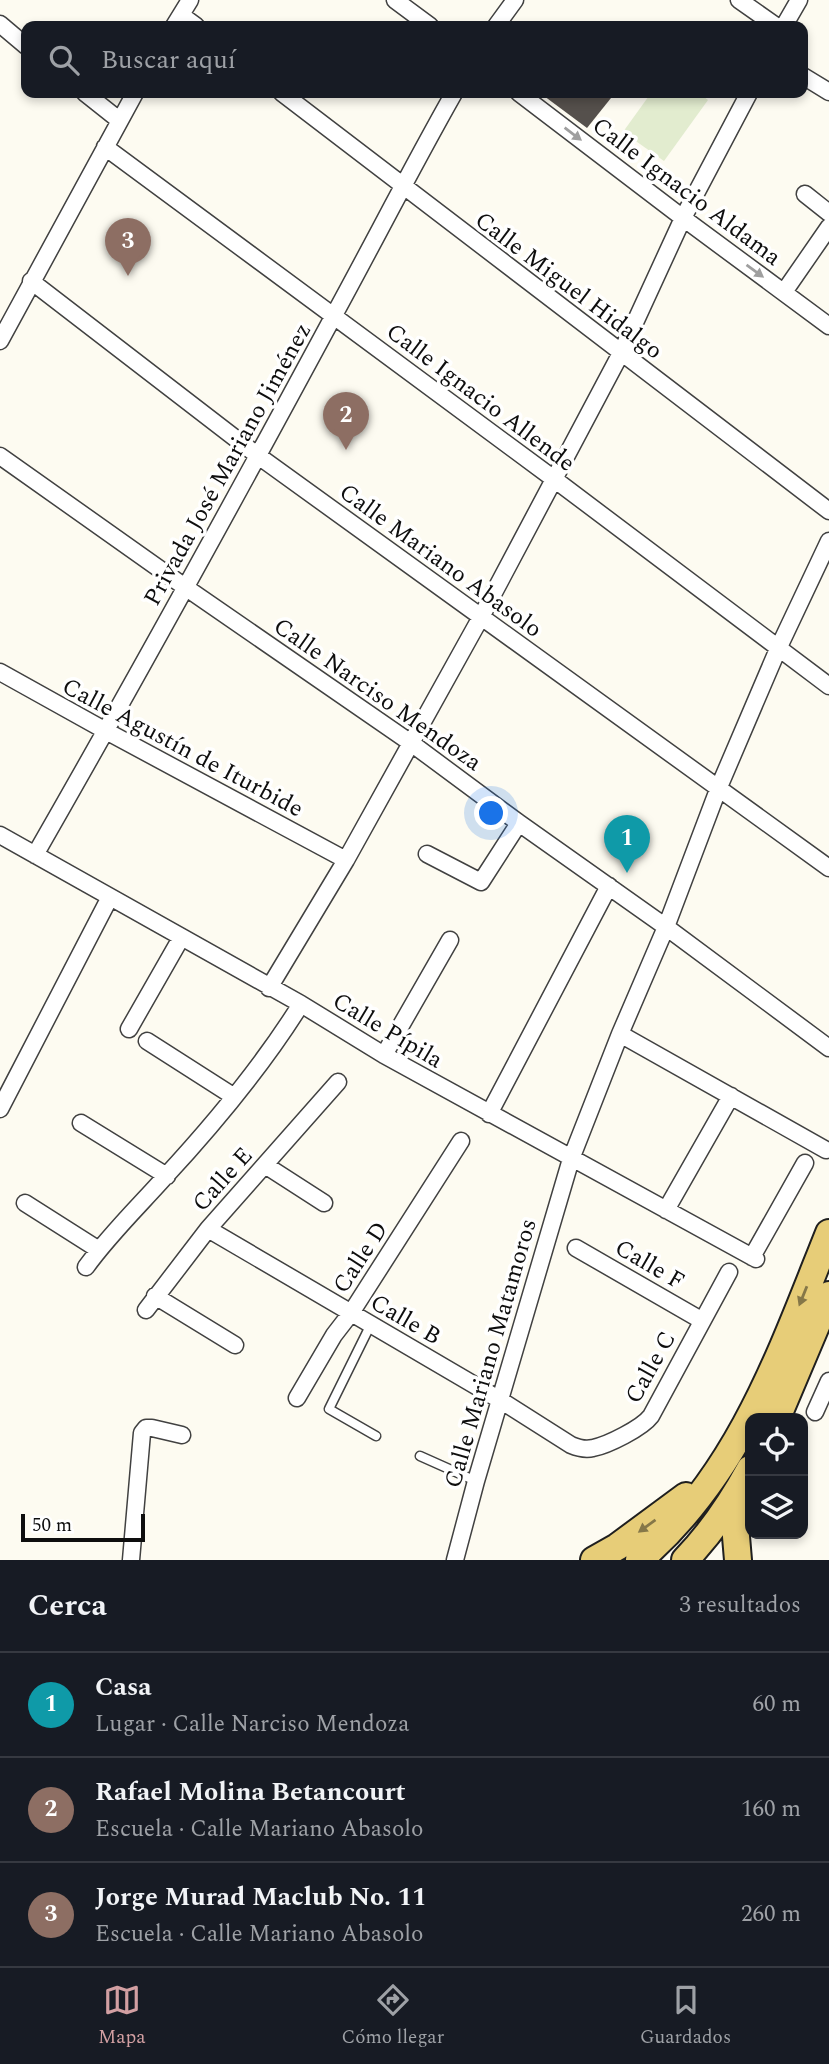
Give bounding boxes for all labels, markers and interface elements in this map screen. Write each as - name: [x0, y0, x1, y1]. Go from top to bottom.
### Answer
- search box: [21, 21, 808, 98]
- text: Buscar aquí: [101, 40, 236, 80]
- icon: search: [45, 41, 83, 79]
- street label: Calle Ignacio Aldama: [584, 109, 789, 275]
- one-way arrow: [563, 127, 581, 142]
- street label: Calle Miguel Hidalgo: [467, 203, 670, 369]
- pin: 3: [105, 218, 151, 276]
- one-way arrow: [746, 263, 764, 277]
- street label: Calle Ignacio Allende: [378, 315, 583, 481]
- street label: Privada José Mariano Jiménez: [135, 316, 321, 613]
- pin: 2: [323, 392, 369, 450]
- street label: Calle Mariano Abasolo: [331, 475, 549, 647]
- street label: Calle Narciso Mendoza: [266, 609, 489, 781]
- street label: Calle Agustín de Iturbide: [55, 669, 310, 827]
- your location: [474, 796, 508, 830]
- pin: 1: [604, 815, 650, 873]
- street label: Calle Pípila: [325, 984, 450, 1078]
- street label: Calle E: [184, 1139, 262, 1220]
- street label: Calle D: [324, 1214, 398, 1301]
- street label: Calle Mariano Matamoros: [435, 1214, 547, 1492]
- street label: Calle F: [608, 1230, 691, 1299]
- street label: Calle B: [363, 1285, 448, 1355]
- one-way arrow: [798, 1286, 809, 1307]
- street label: Calle C: [616, 1325, 686, 1410]
- map controls: [745, 1413, 808, 1539]
- button: locate: [745, 1413, 808, 1476]
- button: layers: [745, 1476, 808, 1539]
- scale bar: [21, 1511, 145, 1543]
- text: 50 m: [32, 1511, 72, 1540]
- one-way arrow: [638, 1519, 656, 1533]
- text: Cerca: [28, 1583, 107, 1629]
- text: 3 resultados: [679, 1588, 801, 1623]
- text: Casa: [95, 1667, 152, 1707]
- text: 1: [45, 1687, 57, 1722]
- text: 60 m: [752, 1687, 801, 1722]
- text: Lugar · Calle Narciso Mendoza: [95, 1707, 409, 1742]
- text: Rafael Molina Betancourt: [95, 1772, 406, 1812]
- text: 2: [45, 1792, 57, 1827]
- text: 160 m: [741, 1792, 801, 1827]
- text: Escuela · Calle Mariano Abasolo: [95, 1812, 424, 1847]
- text: Jorge Murad Maclub No. 11: [95, 1877, 427, 1917]
- text: 3: [45, 1897, 57, 1932]
- text: 260 m: [741, 1897, 801, 1932]
- text: Escuela · Calle Mariano Abasolo: [95, 1917, 424, 1952]
- tab: Mapa: [98, 1981, 146, 2052]
- tab: Cómo llegar: [341, 1981, 444, 2052]
- tab: Guardados: [640, 1981, 731, 2052]

